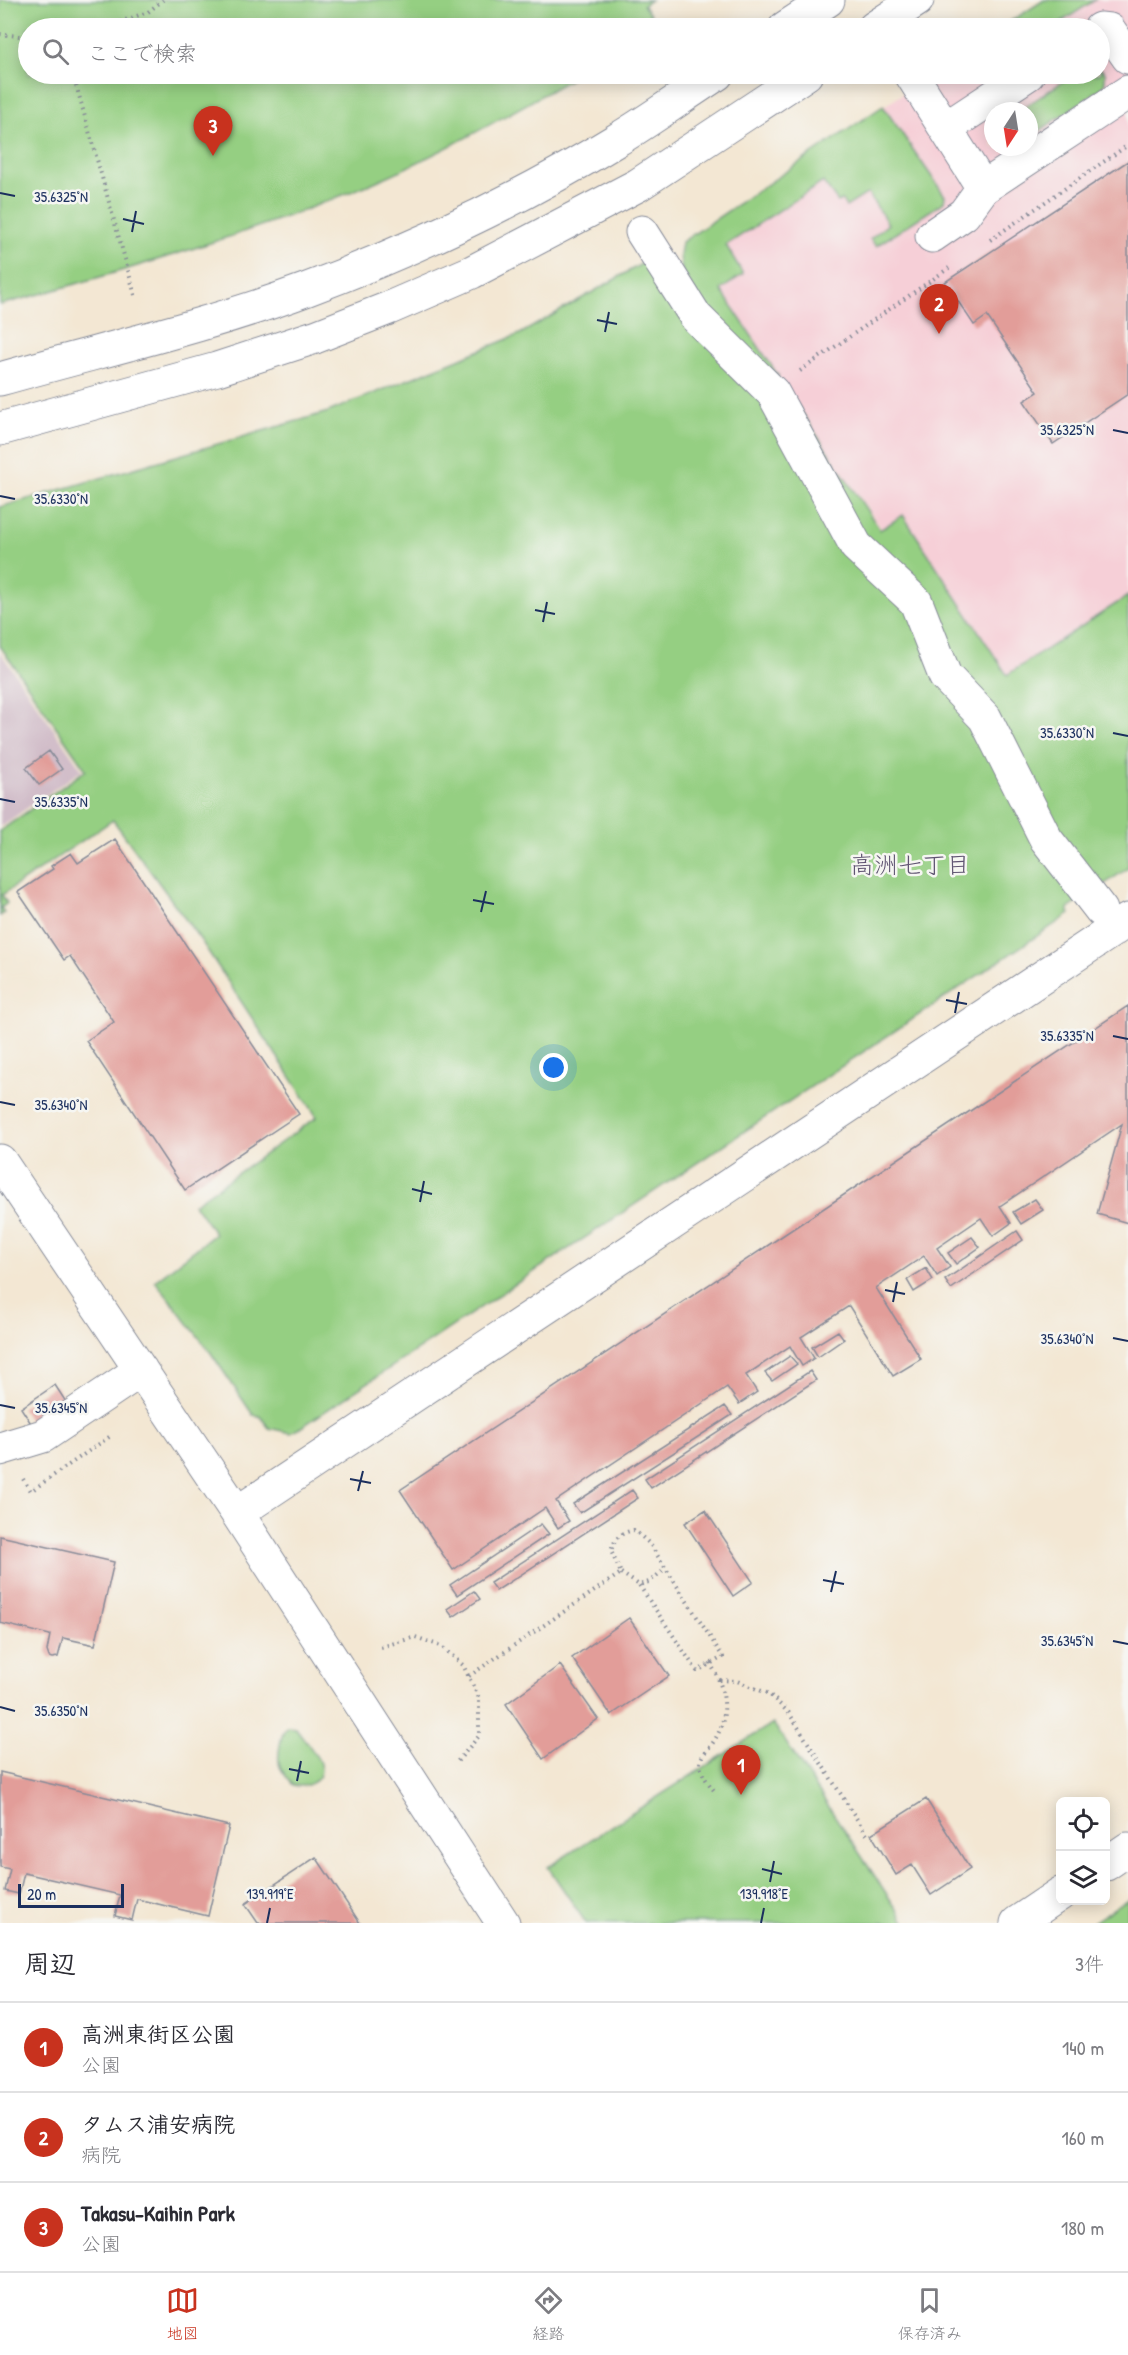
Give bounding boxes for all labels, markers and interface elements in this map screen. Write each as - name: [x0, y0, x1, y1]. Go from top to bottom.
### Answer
- search box: [18, 18, 1110, 84]
- icon: search: [39, 35, 72, 68]
- text: ここで検索: [87, 38, 197, 68]
- north arrow: [984, 102, 1038, 156]
- pin: 3: [194, 106, 232, 156]
- text: 35.6325°N: [34, 186, 88, 207]
- pin: 2: [920, 284, 958, 334]
- text: 35.6325°N: [1040, 419, 1094, 440]
- text: 35.6330°N: [34, 488, 88, 509]
- text: 35.6330°N: [1040, 722, 1094, 743]
- text: 35.6335°N: [34, 791, 88, 812]
- district label: 高洲七丁目: [850, 848, 970, 880]
- text: 35.6335°N: [1040, 1025, 1094, 1046]
- your location: [539, 1053, 568, 1082]
- text: 35.6340°N: [35, 1094, 87, 1115]
- text: 35.6340°N: [1041, 1328, 1093, 1349]
- text: 35.6345°N: [35, 1397, 87, 1418]
- text: 35.6345°N: [1041, 1630, 1093, 1651]
- text: 35.6350°N: [34, 1700, 88, 1721]
- pin: 1: [722, 1746, 760, 1795]
- map controls: [1056, 1797, 1110, 1905]
- button: locate: [1056, 1797, 1110, 1851]
- button: layers: [1056, 1851, 1110, 1905]
- scale bar: [18, 1881, 124, 1908]
- text: 20 m: [27, 1883, 56, 1905]
- text: 139.919°E: [246, 1883, 294, 1904]
- text: 139.918°E: [740, 1883, 789, 1904]
- text: 周辺: [24, 1946, 76, 1981]
- text: 3件: [1075, 1950, 1104, 1977]
- text: 高洲東街区公園: [81, 2019, 235, 2049]
- text: 1: [40, 2034, 47, 2061]
- text: 140 m: [1062, 2034, 1104, 2061]
- text: 公園: [81, 2051, 121, 2078]
- text: タムス浦安病院: [81, 2109, 235, 2139]
- text: 2: [39, 2124, 48, 2151]
- text: 160 m: [1062, 2124, 1104, 2151]
- text: 病院: [81, 2141, 121, 2168]
- text: Takasu-Kaihin Park: [81, 2198, 235, 2228]
- text: 3: [39, 2214, 48, 2241]
- text: 180 m: [1061, 2214, 1104, 2241]
- text: 公園: [81, 2230, 121, 2257]
- tab: 地図: [166, 2284, 199, 2344]
- tab: 経路: [532, 2284, 565, 2344]
- tab: 保存済み: [898, 2284, 962, 2344]

